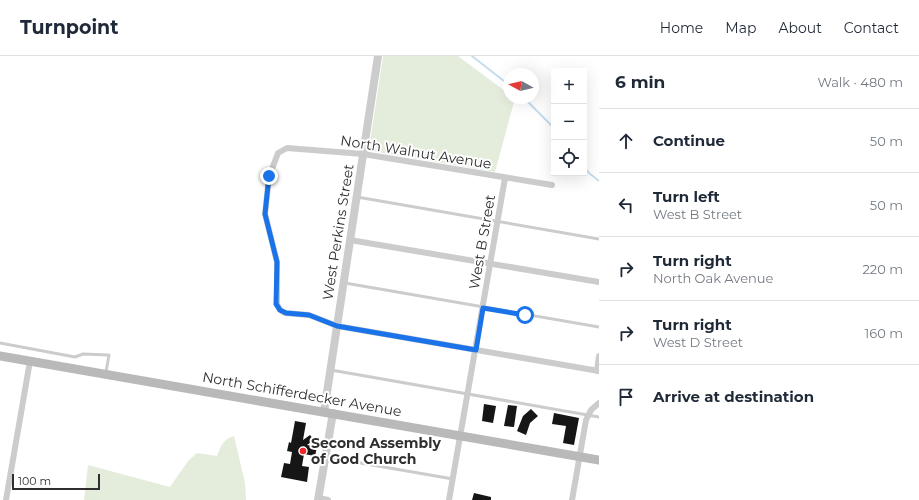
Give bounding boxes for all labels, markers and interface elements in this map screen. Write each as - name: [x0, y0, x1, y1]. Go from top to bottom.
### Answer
- text: Turnpoint: [20, 16, 119, 39]
- text: Home: [660, 19, 703, 37]
- text: Map: [725, 19, 756, 37]
- text: About: [778, 19, 822, 37]
- text: Contact: [844, 19, 899, 37]
- north arrow: [503, 68, 539, 104]
- map controls: [551, 68, 587, 176]
- button: +: [551, 68, 587, 104]
- text: 6 min: [615, 72, 665, 92]
- text: Walk · 480 m: [817, 74, 903, 90]
- button: −: [551, 104, 587, 140]
- icon: ahead: [615, 130, 637, 152]
- street label: North Walnut Avenue: [339, 131, 493, 173]
- text: Continue: [653, 131, 725, 150]
- text: 50 m: [870, 133, 903, 149]
- button: locate: [551, 140, 587, 176]
- street label: West Perkins Street: [318, 162, 358, 301]
- route end: [260, 167, 278, 185]
- text: Turn left: [653, 187, 720, 206]
- street label: West B Street: [465, 193, 499, 291]
- icon: left: [615, 194, 637, 216]
- text: 50 m: [870, 197, 903, 213]
- text: West B Street: [653, 206, 742, 222]
- text: Turn right: [653, 251, 732, 270]
- icon: right: [615, 258, 637, 280]
- text: 220 m: [862, 261, 903, 277]
- text: North Oak Avenue: [653, 270, 773, 286]
- route start: [516, 306, 534, 324]
- text: Turn right: [653, 315, 732, 334]
- icon: right: [615, 322, 637, 344]
- text: 160 m: [865, 325, 903, 341]
- text: West D Street: [653, 334, 743, 350]
- street label: North Schifferdecker Avenue: [201, 368, 403, 420]
- icon: arrive: [615, 386, 637, 408]
- text: Arrive at destination: [653, 387, 814, 406]
- place label: Second Assembly of God Church: [311, 434, 441, 468]
- marker: Second Assembly of God Church: [298, 446, 308, 456]
- scale bar: [12, 472, 100, 491]
- text: 100 m: [18, 474, 51, 488]

